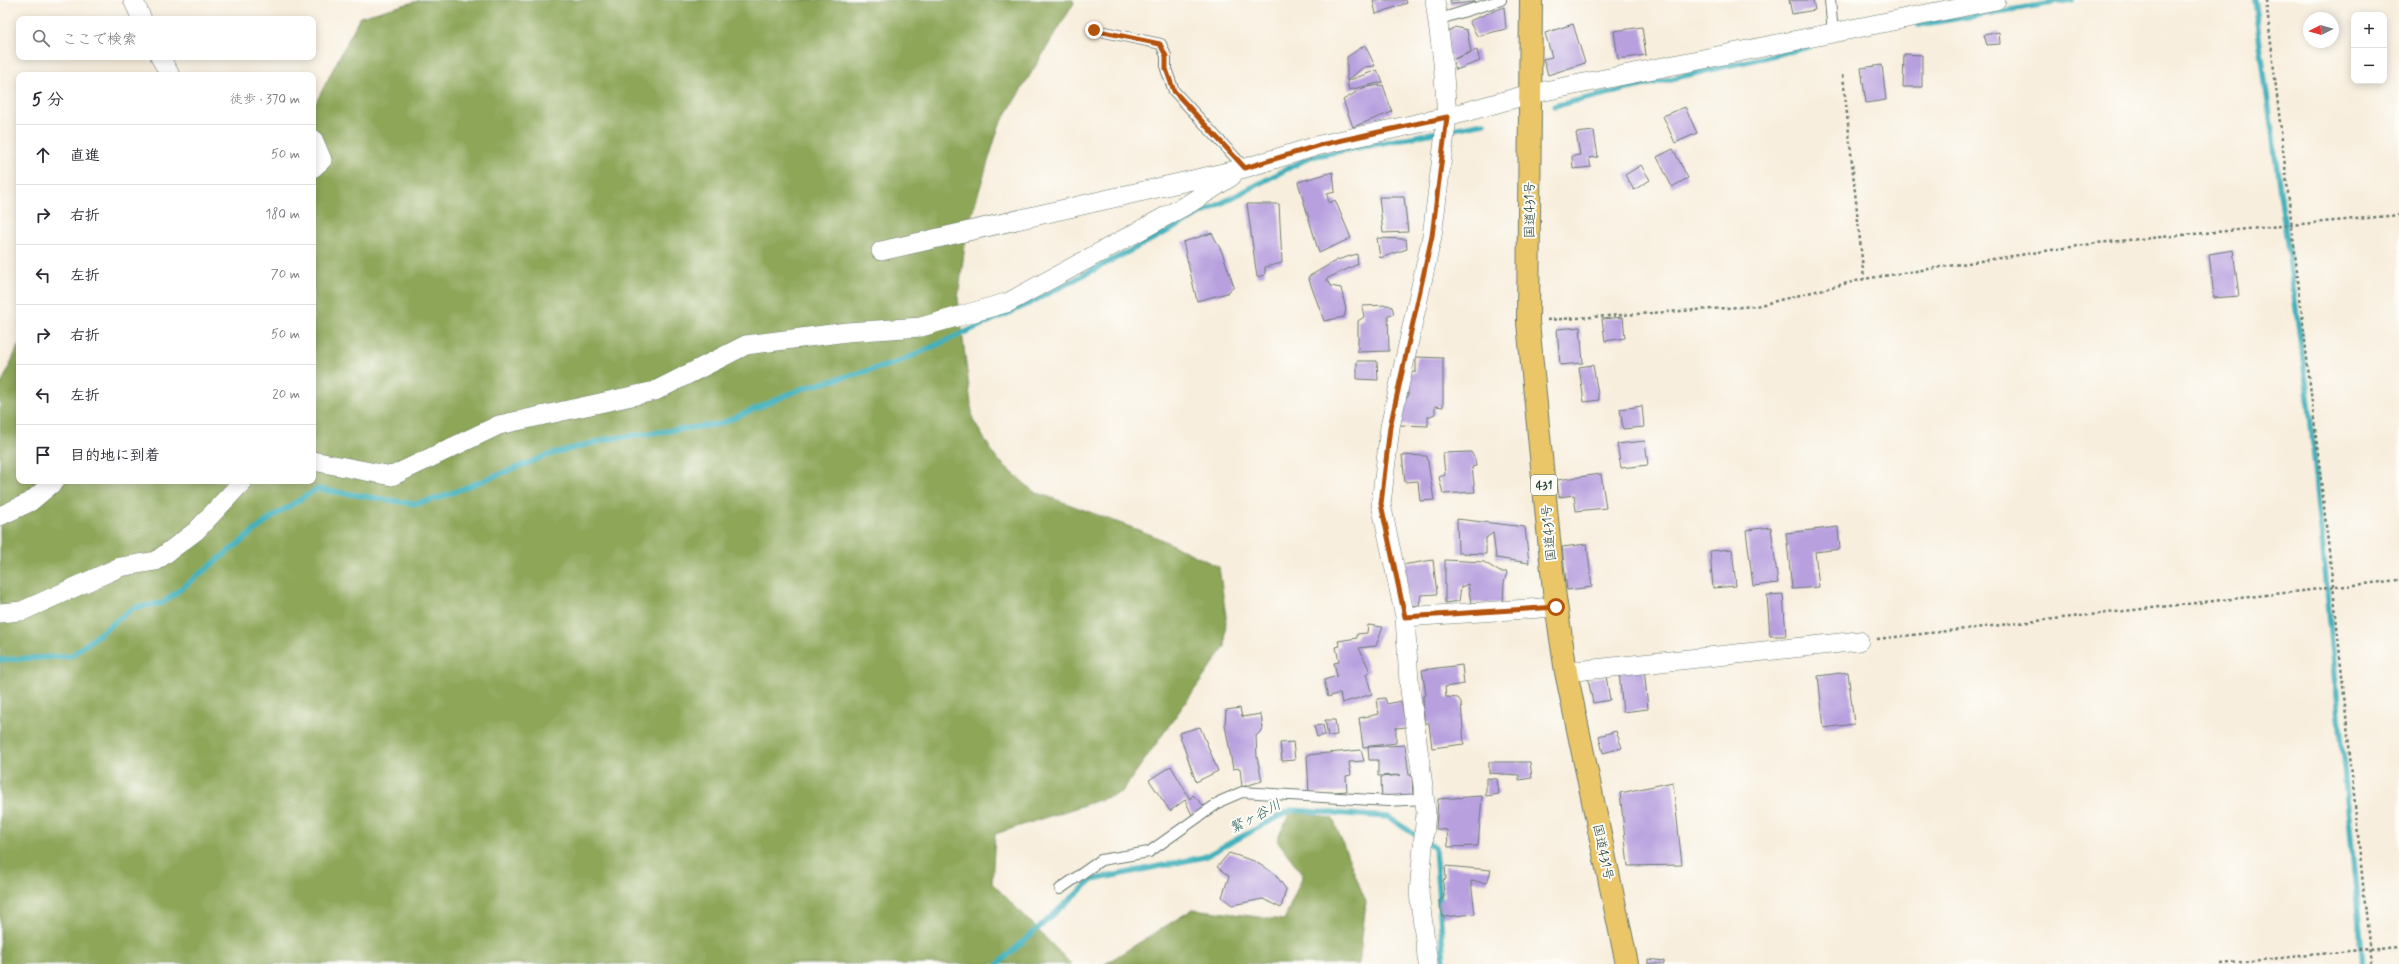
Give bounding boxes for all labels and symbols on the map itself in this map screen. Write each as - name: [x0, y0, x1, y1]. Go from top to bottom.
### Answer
- north arrow: [2303, 12, 2339, 48]
- route end: [1085, 21, 1103, 39]
- street label: 国道431号: [1522, 181, 1539, 239]
- road number: 431: [1531, 475, 1557, 495]
- street label: 国道431号: [1539, 504, 1560, 562]
- route start: [1547, 598, 1565, 616]
- water label: 繁ヶ谷川: [1227, 796, 1284, 838]
- street label: 国道431号: [1588, 823, 1617, 882]

